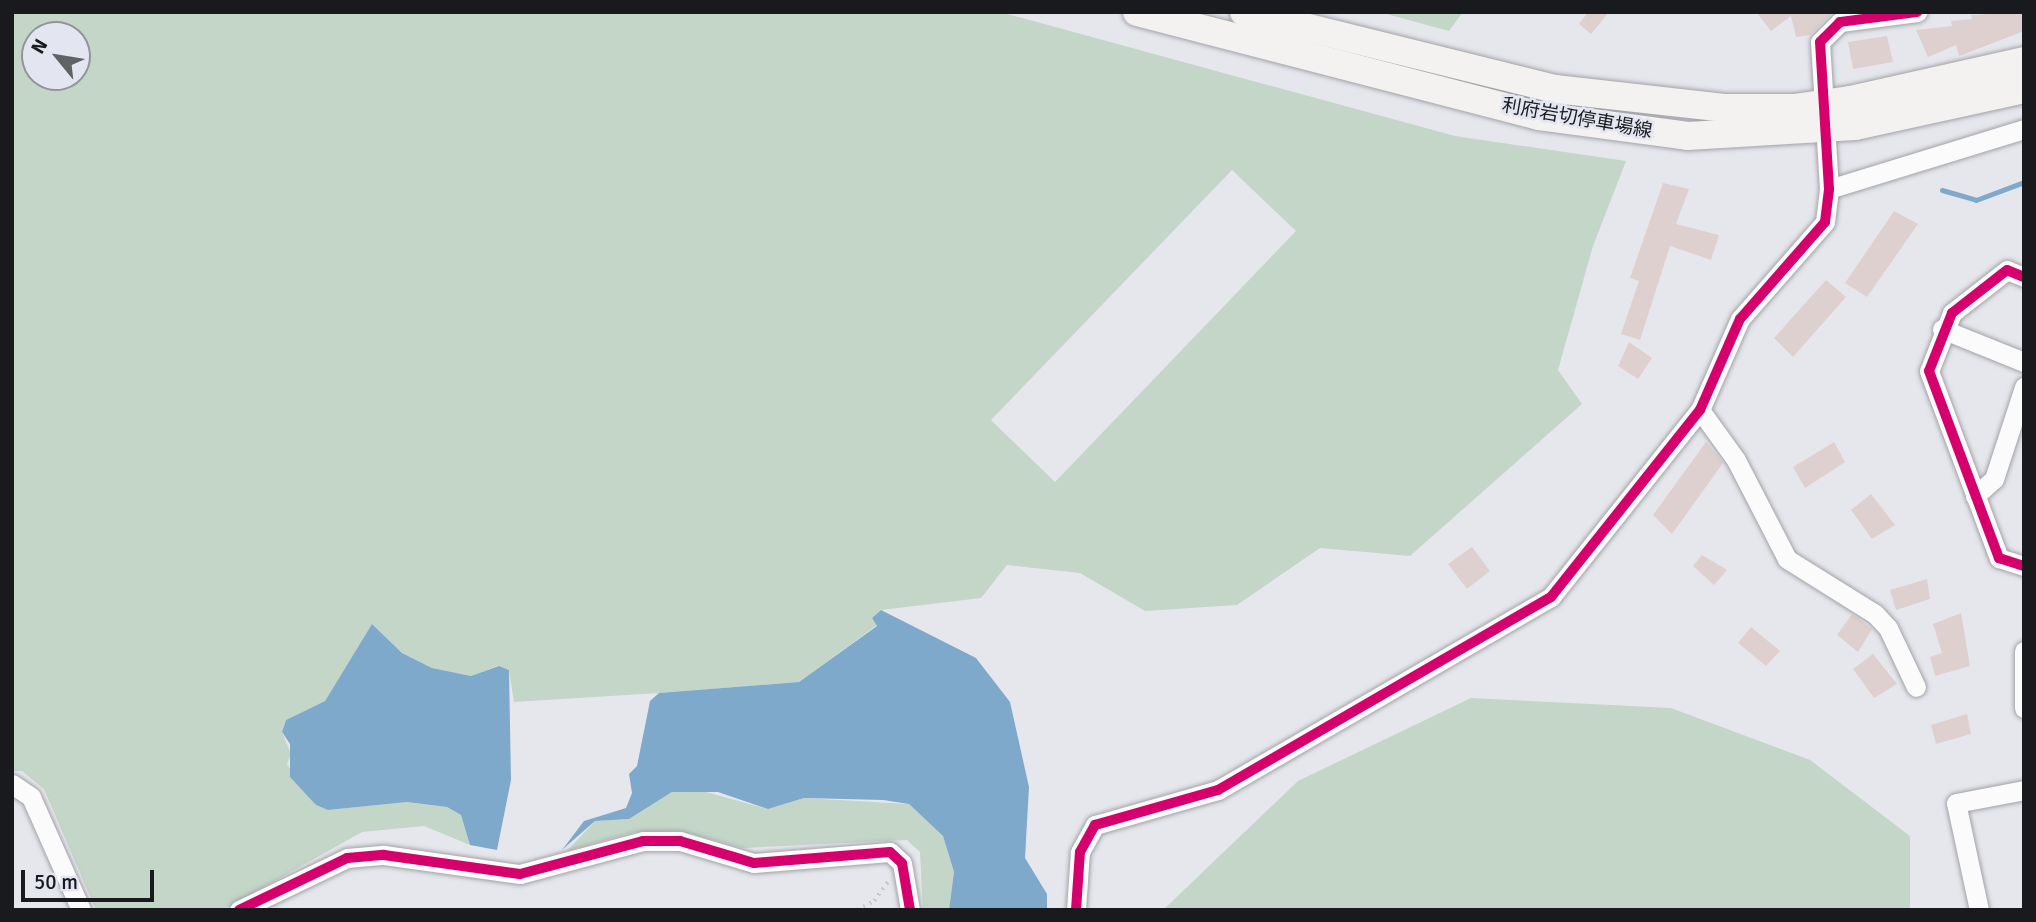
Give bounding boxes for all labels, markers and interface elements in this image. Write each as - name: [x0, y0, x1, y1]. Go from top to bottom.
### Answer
- north arrow: [21, 21, 91, 91]
- text: N: [26, 35, 53, 58]
- street label: 利府岩切停車場線: [1500, 95, 1654, 143]
- scale bar: [24, 856, 158, 900]
- text: 50 m: [34, 869, 78, 895]

